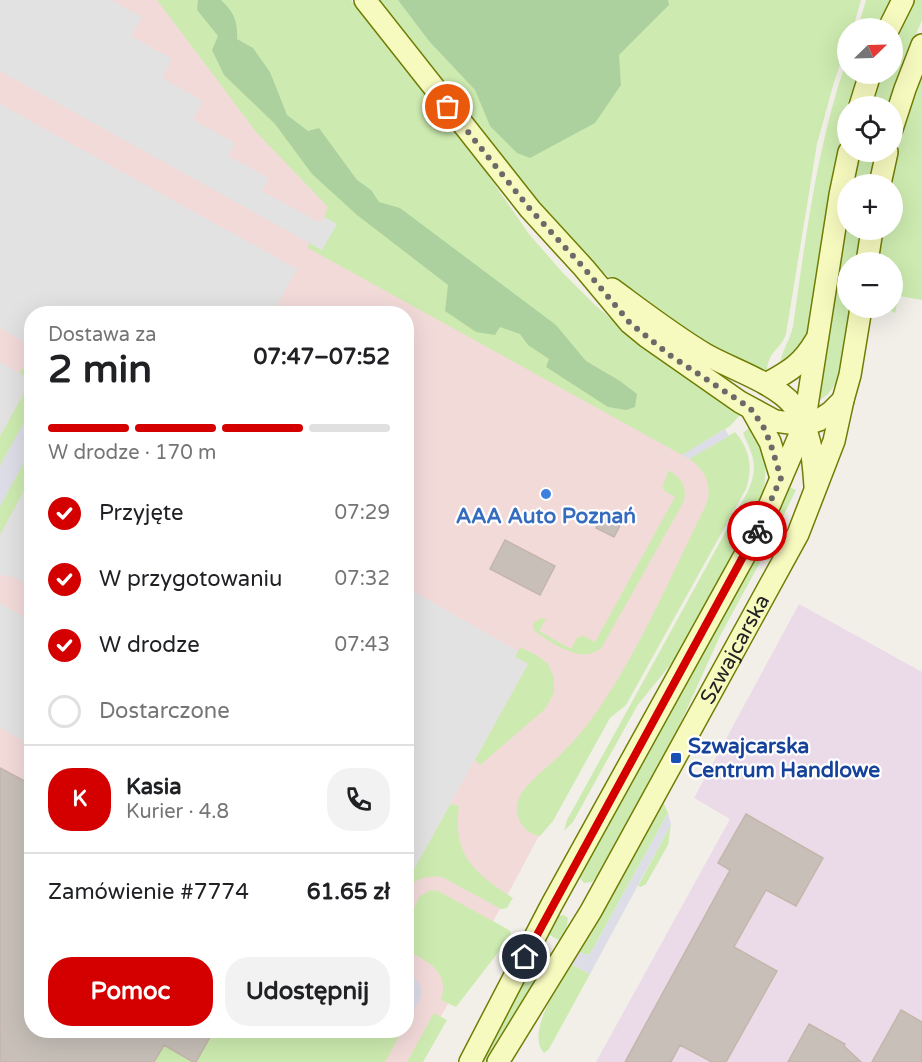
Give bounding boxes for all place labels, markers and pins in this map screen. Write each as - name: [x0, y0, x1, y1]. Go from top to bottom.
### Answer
- pin: [422, 81, 473, 132]
- marker: AAA Auto Poznań: [539, 487, 553, 501]
- place label: AAA Auto Poznań: [456, 504, 636, 529]
- place label: Szwajcarska Centrum Handlowe: [688, 734, 880, 783]
- marker: Szwajcarska Centrum Handlowe: [669, 751, 683, 765]
- pin: [499, 931, 550, 982]

